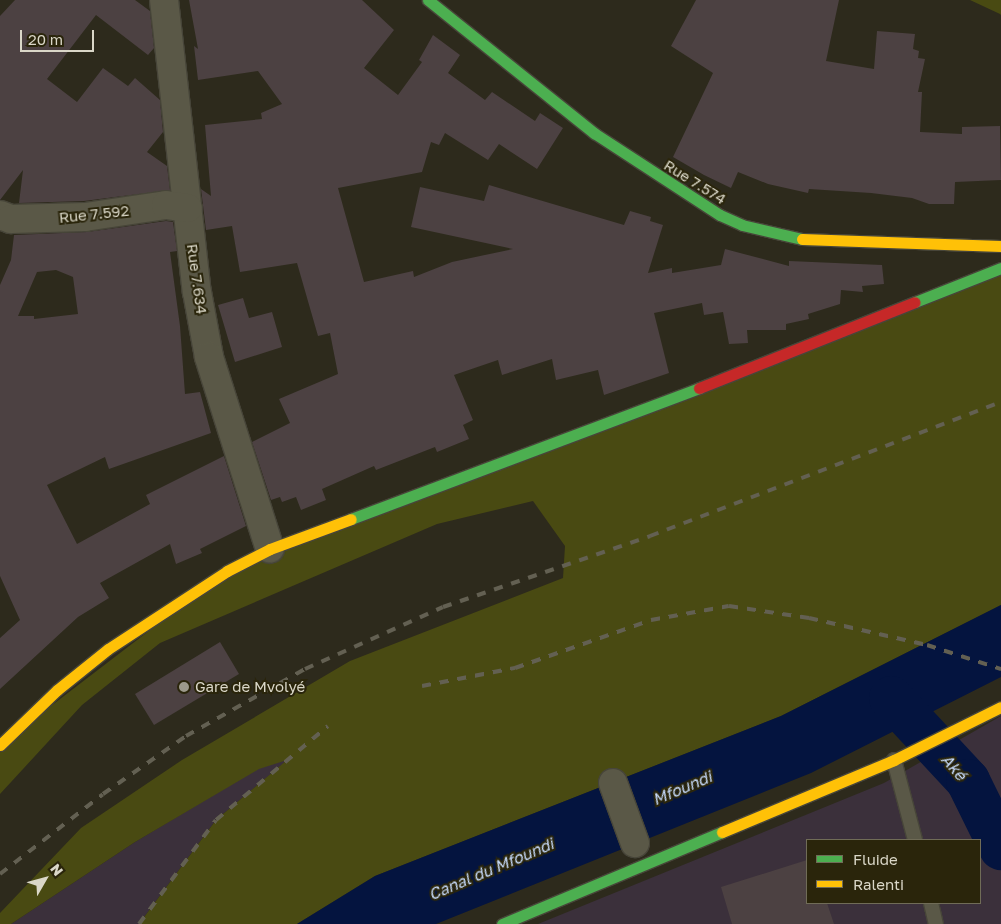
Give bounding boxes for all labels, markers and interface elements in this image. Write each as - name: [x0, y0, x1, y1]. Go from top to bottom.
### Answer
- scale bar: [22, 20, 96, 52]
- text: 20 m: [28, 30, 63, 48]
- street label: Rue 7.574: [661, 156, 729, 208]
- street label: Rue 7.592: [58, 201, 130, 227]
- street label: Rue 7.634: [183, 243, 211, 315]
- place label: Gare de Mvolyé: [195, 678, 305, 696]
- marker: Gare de Mvolyé: [177, 680, 191, 694]
- water label: Aké: [937, 750, 971, 784]
- water label: Mfoundi: [649, 767, 715, 809]
- water label: Canal du Mfoundi: [426, 834, 556, 904]
- legend: [806, 839, 981, 904]
- text: Fluide: [853, 850, 898, 868]
- north arrow: [20, 854, 70, 904]
- text: N: [47, 860, 67, 879]
- text: Ralenti: [853, 875, 904, 893]

